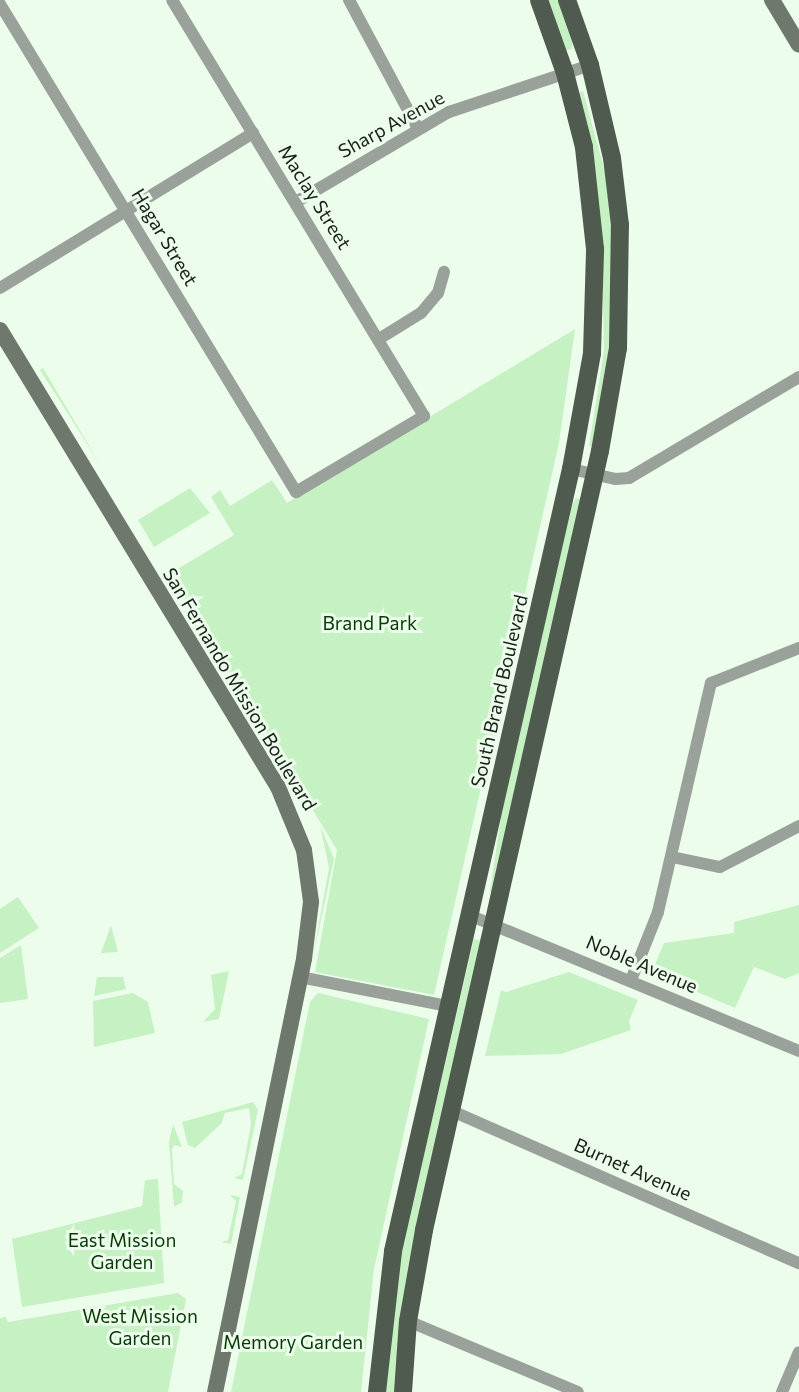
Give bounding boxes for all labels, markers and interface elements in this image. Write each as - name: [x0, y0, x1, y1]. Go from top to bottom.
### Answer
- street label: Sharp Avenue: [334, 85, 448, 163]
- street label: Maclay Street: [274, 140, 356, 254]
- street label: Hagar Street: [127, 184, 203, 290]
- street label: San Fernando Mission Boulevard: [158, 564, 322, 814]
- street label: South Brand Boulevard: [466, 592, 532, 790]
- park label: Brand Park: [323, 612, 417, 634]
- street label: Noble Avenue: [583, 930, 701, 998]
- street label: Burnet Avenue: [571, 1133, 695, 1205]
- park label: East Mission Garden: [68, 1229, 176, 1273]
- park label: West Mission Garden: [82, 1305, 198, 1349]
- park label: Memory Garden: [223, 1331, 363, 1353]

